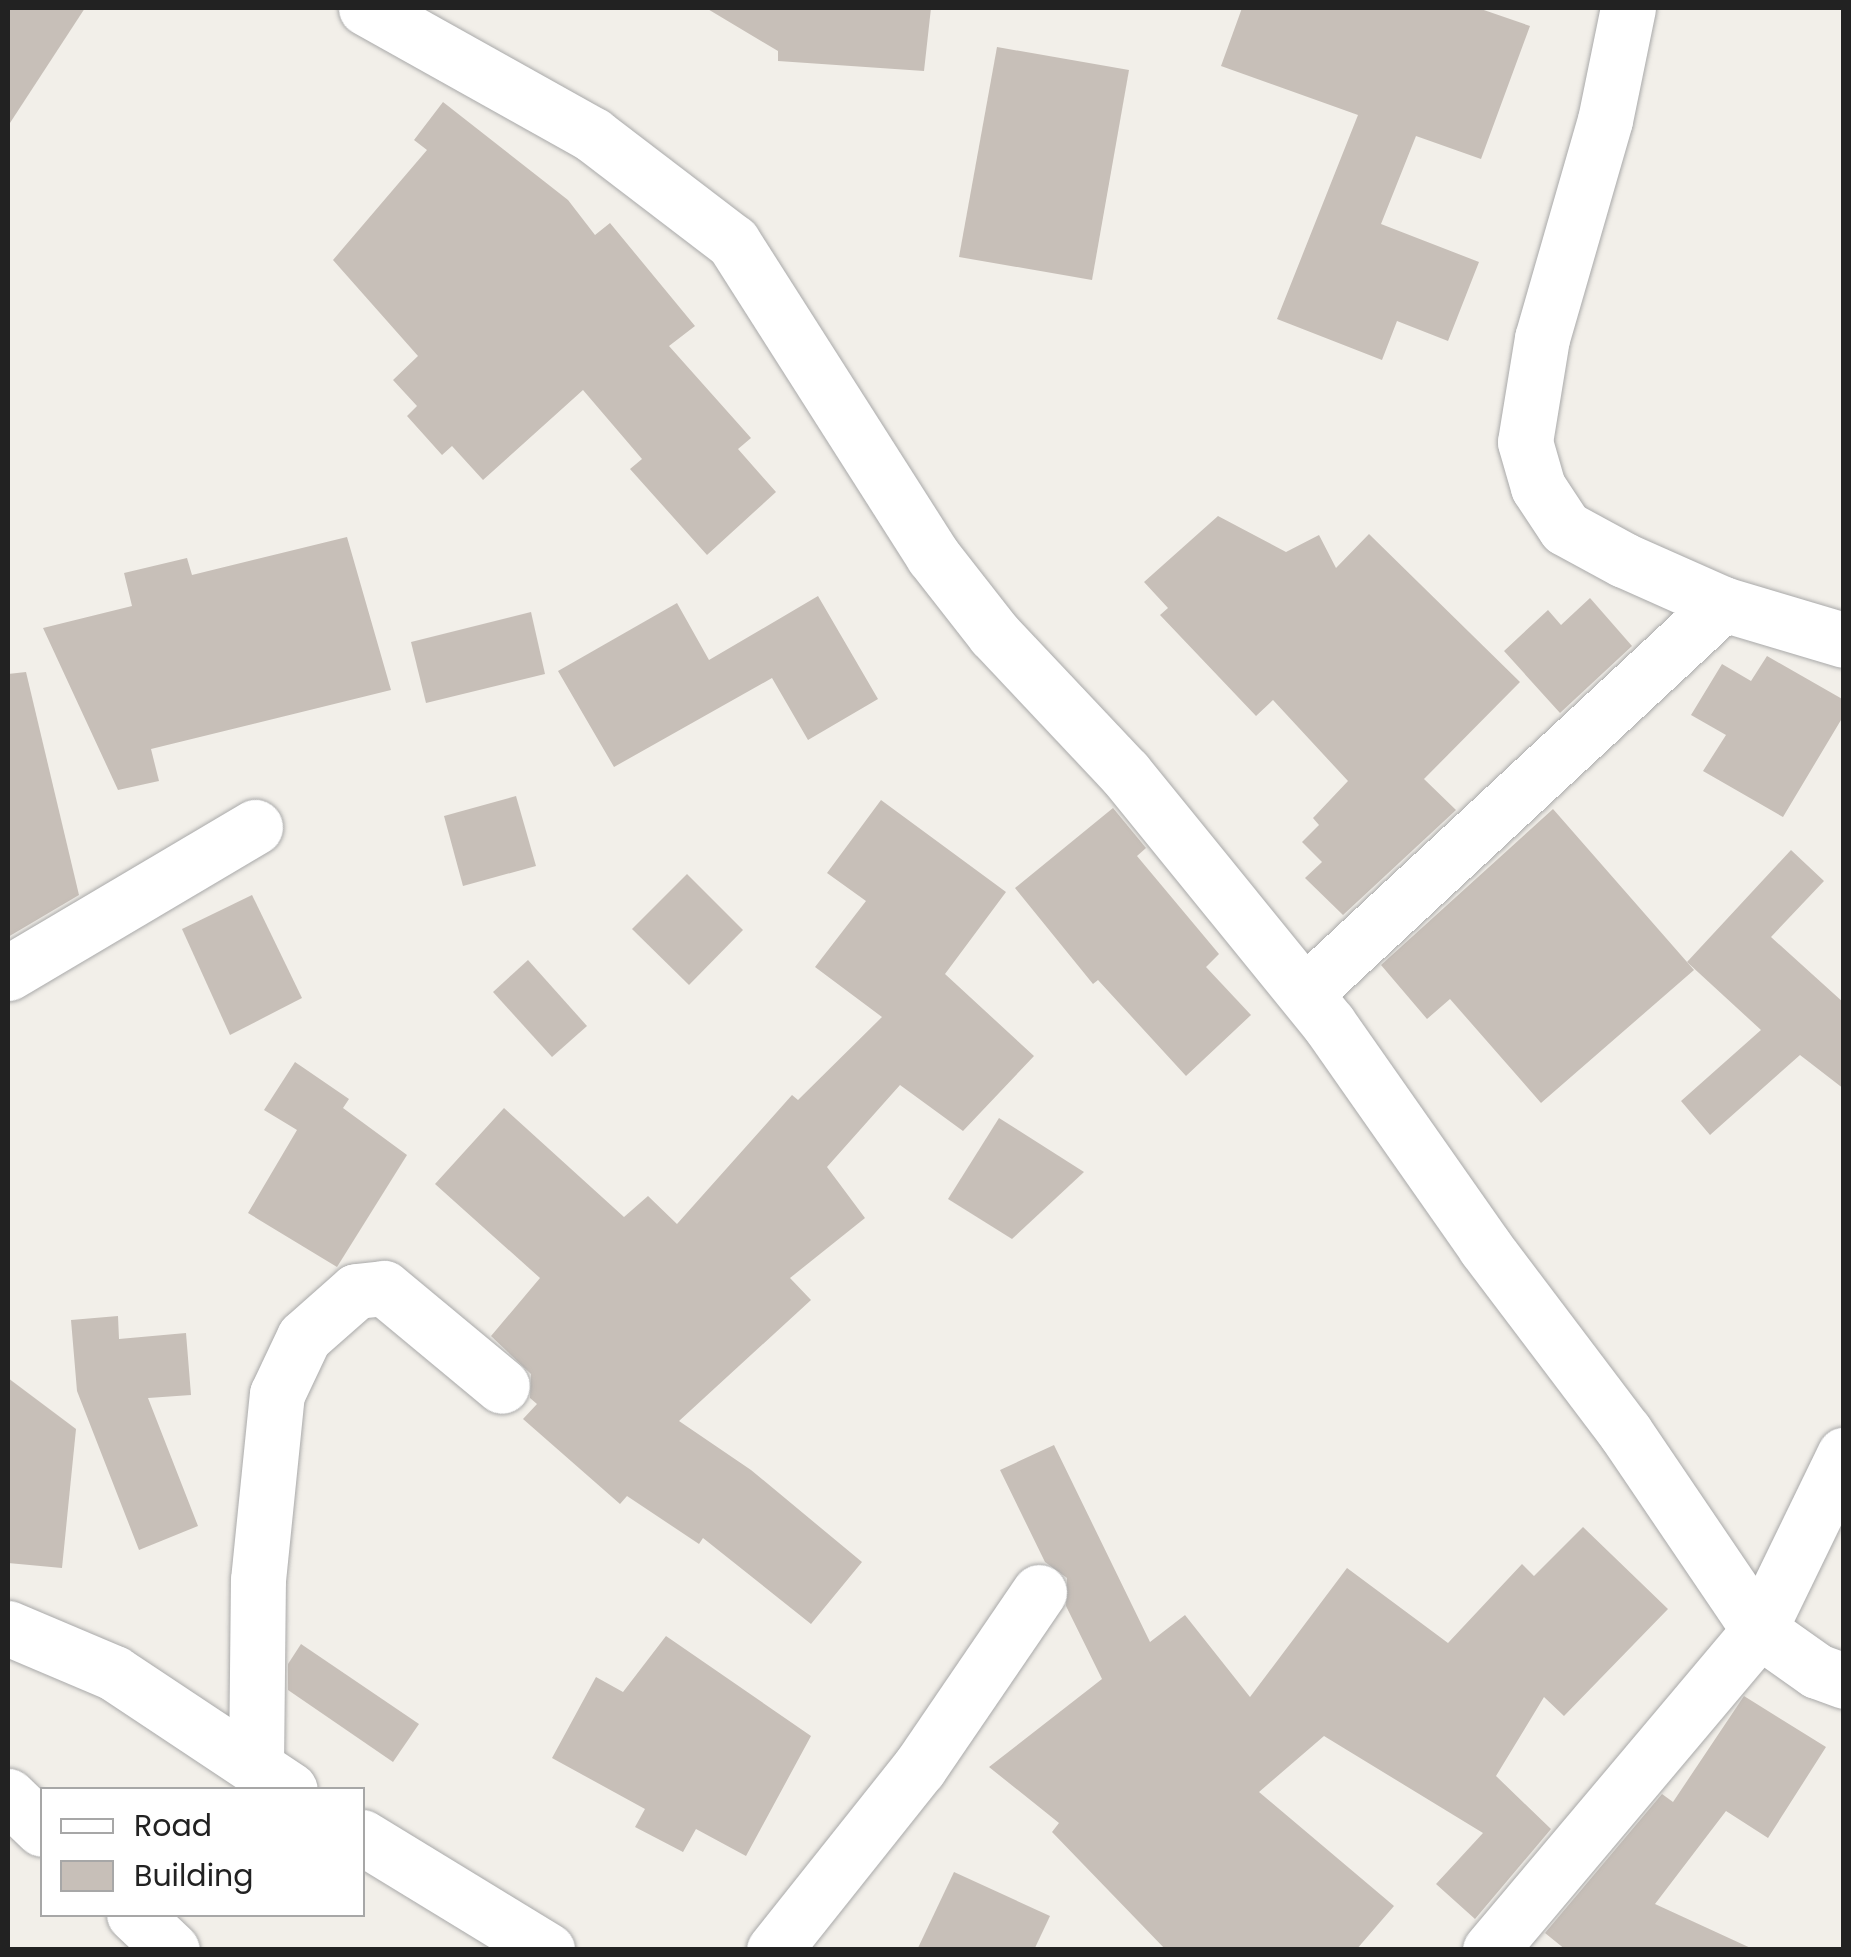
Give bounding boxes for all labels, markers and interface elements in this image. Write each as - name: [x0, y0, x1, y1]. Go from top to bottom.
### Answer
- legend: [40, 1787, 365, 1917]
- text: Road: [134, 1804, 212, 1847]
- text: Building: [134, 1854, 254, 1897]

